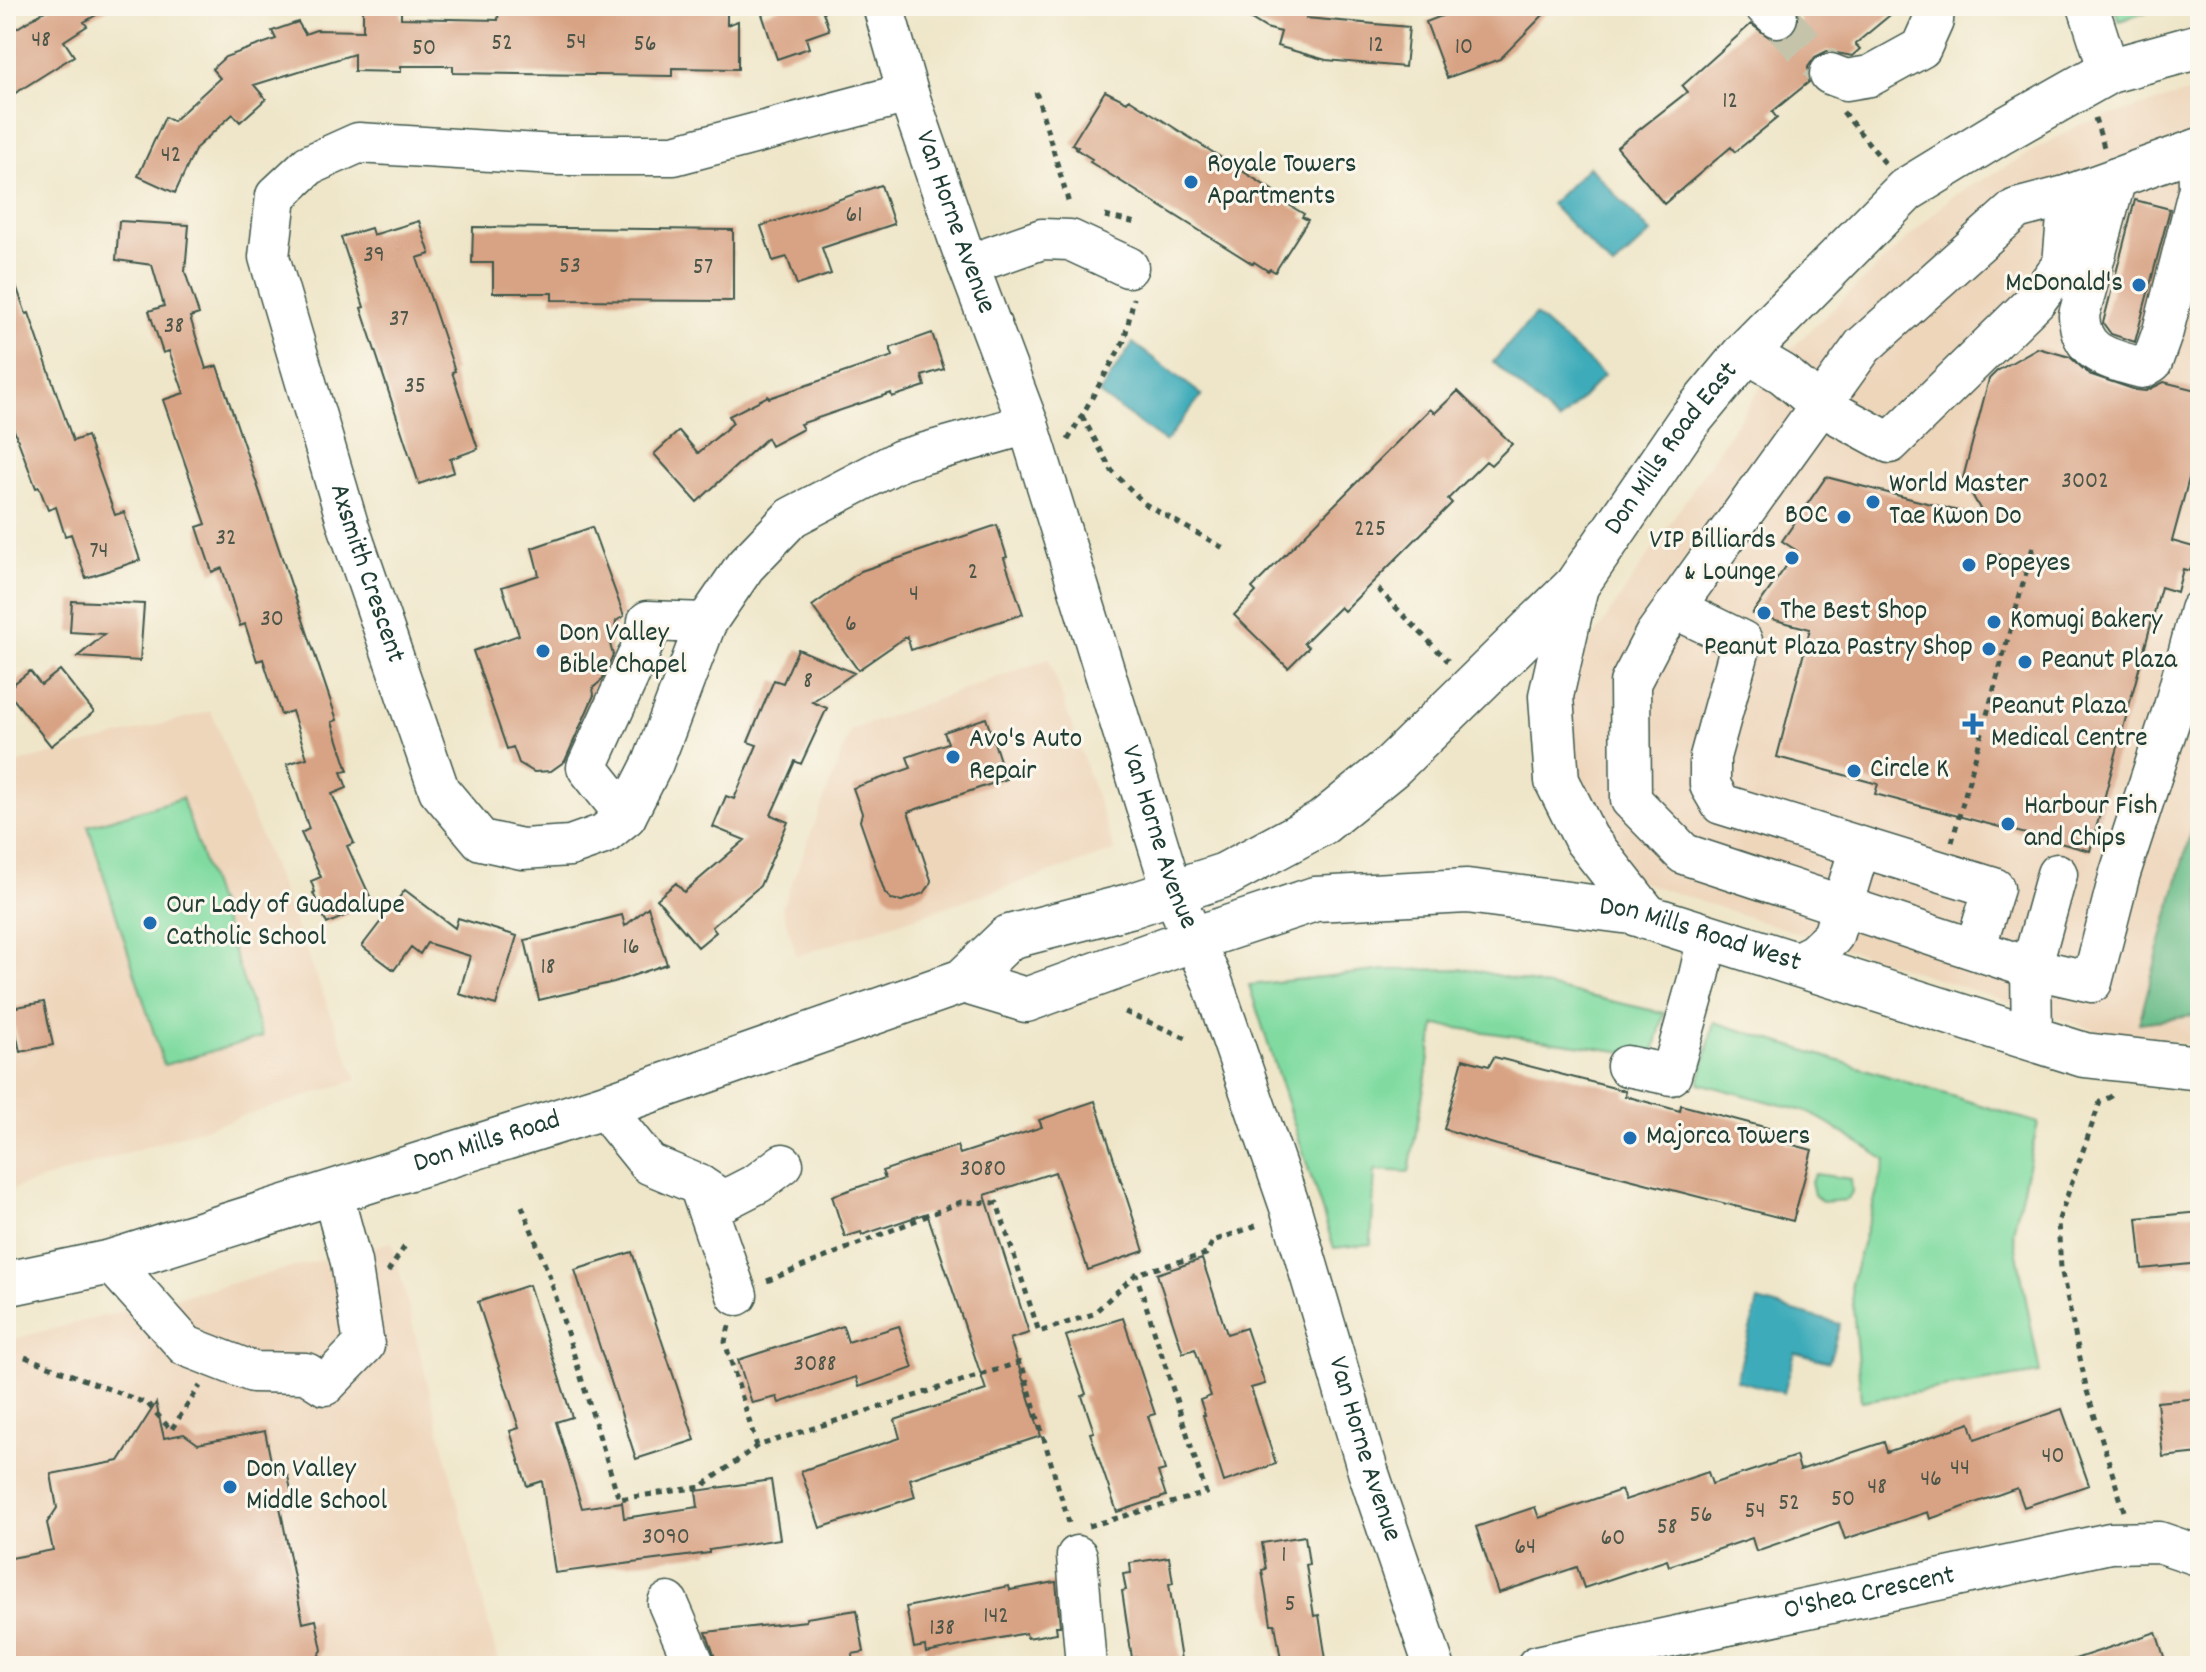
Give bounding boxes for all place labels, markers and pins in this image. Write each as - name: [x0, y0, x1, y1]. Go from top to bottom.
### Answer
- place label: Royale Towers Apartments: [1207, 146, 1357, 218]
- marker: Royale Towers Apartments: [1182, 173, 1200, 191]
- place label: McDonald's: [2005, 265, 2123, 305]
- marker: McDonald's: [2130, 276, 2148, 294]
- place label: World Master Tae Kwon Do: [1889, 466, 2029, 538]
- marker: World Master Tae Kwon Do: [1864, 493, 1882, 511]
- place label: BOC: [1785, 497, 1828, 537]
- marker: BOC: [1835, 508, 1853, 526]
- place label: VIP Billiards & Lounge: [1649, 522, 1776, 594]
- place label: Popeyes: [1985, 545, 2071, 585]
- marker: VIP Billiards & Lounge: [1783, 549, 1801, 567]
- marker: Popeyes: [1960, 556, 1978, 574]
- place label: The Best Shop: [1780, 593, 1927, 633]
- place label: Komugi Bakery: [2010, 602, 2163, 642]
- marker: The Best Shop: [1755, 604, 1773, 622]
- marker: Komugi Bakery: [1985, 613, 2003, 631]
- place label: Don Valley Bible Chapel: [559, 615, 687, 687]
- place label: Peanut Plaza Pastry Shop: [1704, 629, 1973, 669]
- marker: Peanut Plaza Pastry Shop: [1980, 640, 1998, 658]
- marker: Don Valley Bible Chapel: [534, 642, 552, 660]
- place label: Peanut Plaza: [2041, 642, 2178, 682]
- marker: Peanut Plaza: [2016, 653, 2034, 671]
- place label: Peanut Plaza Medical Centre: [1991, 688, 2148, 760]
- marker: Peanut Plaza Medical Centre: [1962, 713, 1984, 735]
- place label: Avo's Auto Repair: [969, 721, 1082, 793]
- marker: Avo's Auto Repair: [944, 748, 962, 766]
- place label: Circle K: [1870, 751, 1949, 791]
- marker: Circle K: [1845, 762, 1863, 780]
- place label: Harbour Fish and Chips: [2024, 788, 2158, 860]
- marker: Harbour Fish and Chips: [1999, 815, 2017, 833]
- place label: Our Lady of Guadalupe Catholic School: [166, 887, 405, 959]
- marker: Our Lady of Guadalupe Catholic School: [141, 914, 159, 932]
- place label: Majorca Towers: [1646, 1118, 1810, 1158]
- marker: Majorca Towers: [1621, 1129, 1639, 1147]
- place label: Don Valley Middle School: [246, 1451, 388, 1523]
- marker: Don Valley Middle School: [221, 1478, 239, 1496]

